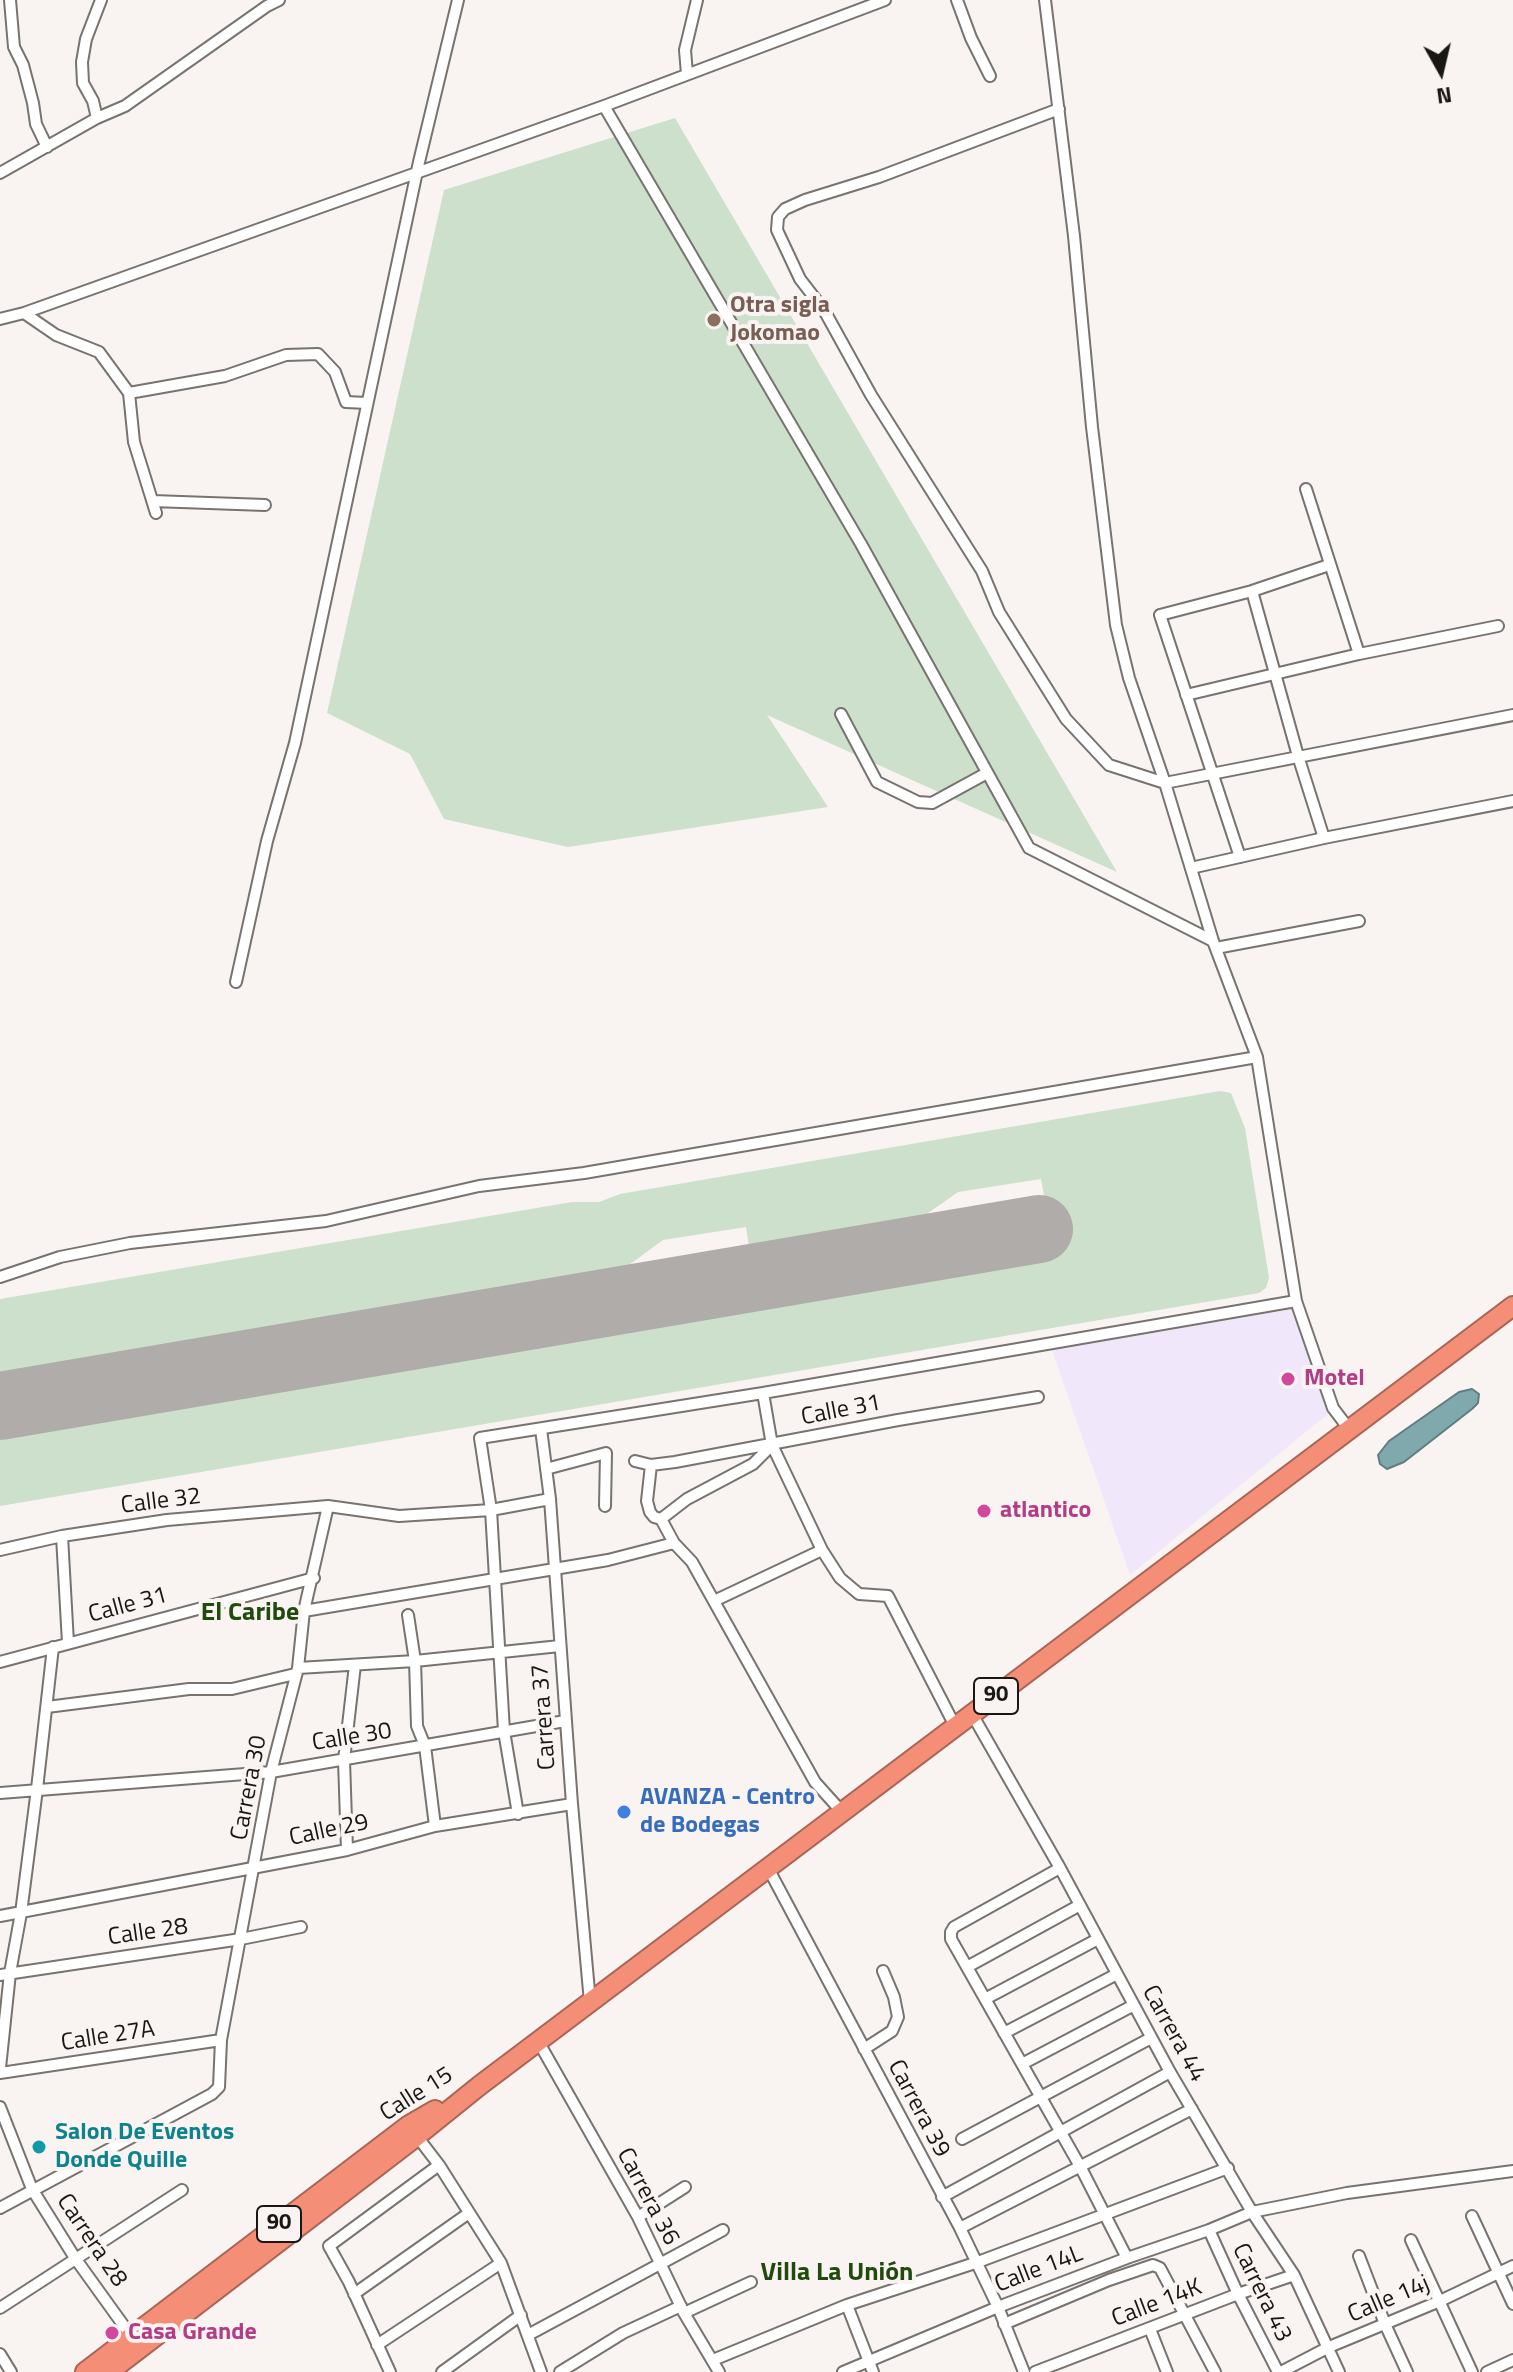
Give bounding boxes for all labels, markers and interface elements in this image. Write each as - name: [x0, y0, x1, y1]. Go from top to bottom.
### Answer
- north arrow: [1401, 32, 1481, 112]
- text: N: [1434, 78, 1454, 114]
- place label: Otra sigla Jokomao: [730, 292, 830, 348]
- marker: Otra sigla Jokomao: [705, 311, 723, 329]
- place label: Motel: [1304, 1365, 1365, 1393]
- marker: Motel: [1279, 1370, 1297, 1388]
- street label: Calle 31: [799, 1389, 883, 1433]
- street label: Calle 32: [119, 1483, 203, 1521]
- place label: atlantico: [1000, 1497, 1091, 1525]
- marker: atlantico: [975, 1502, 993, 1520]
- street label: Calle 31: [85, 1582, 171, 1630]
- district label: El Caribe: [201, 1598, 299, 1630]
- street label: Carrera 37: [527, 1663, 563, 1771]
- road number: 90: [974, 1678, 1018, 1714]
- street label: Calle 30: [310, 1717, 394, 1759]
- street label: Carrera 30: [226, 1733, 274, 1843]
- place label: AVANZA - Centro de Bodegas: [640, 1784, 815, 1840]
- marker: AVANZA - Centro de Bodegas: [615, 1803, 633, 1821]
- street label: Calle 29: [287, 1809, 371, 1853]
- street label: Calle 28: [106, 1913, 190, 1953]
- street label: Carrera 44: [1135, 1981, 1211, 2087]
- street label: Calle 27A: [59, 2015, 157, 2059]
- street label: Carrera 39: [880, 2055, 956, 2163]
- street label: Calle 15: [375, 2061, 459, 2129]
- place label: Salon De Eventos Donde Quille: [55, 2119, 234, 2175]
- marker: Salon De Eventos Donde Quille: [30, 2138, 48, 2156]
- street label: Carrera 36: [609, 2143, 685, 2251]
- street label: Carrera 28: [49, 2189, 133, 2293]
- road number: 90: [257, 2206, 301, 2242]
- street label: Carrera 43: [1225, 2239, 1297, 2347]
- street label: Calle 14L: [991, 2240, 1087, 2300]
- district label: Villa La Unión: [761, 2258, 913, 2290]
- street label: Calle 14j: [1344, 2270, 1434, 2330]
- street label: Calle 14K: [1108, 2274, 1206, 2334]
- place label: Casa Grande: [128, 2319, 257, 2347]
- marker: Casa Grande: [103, 2324, 121, 2342]

